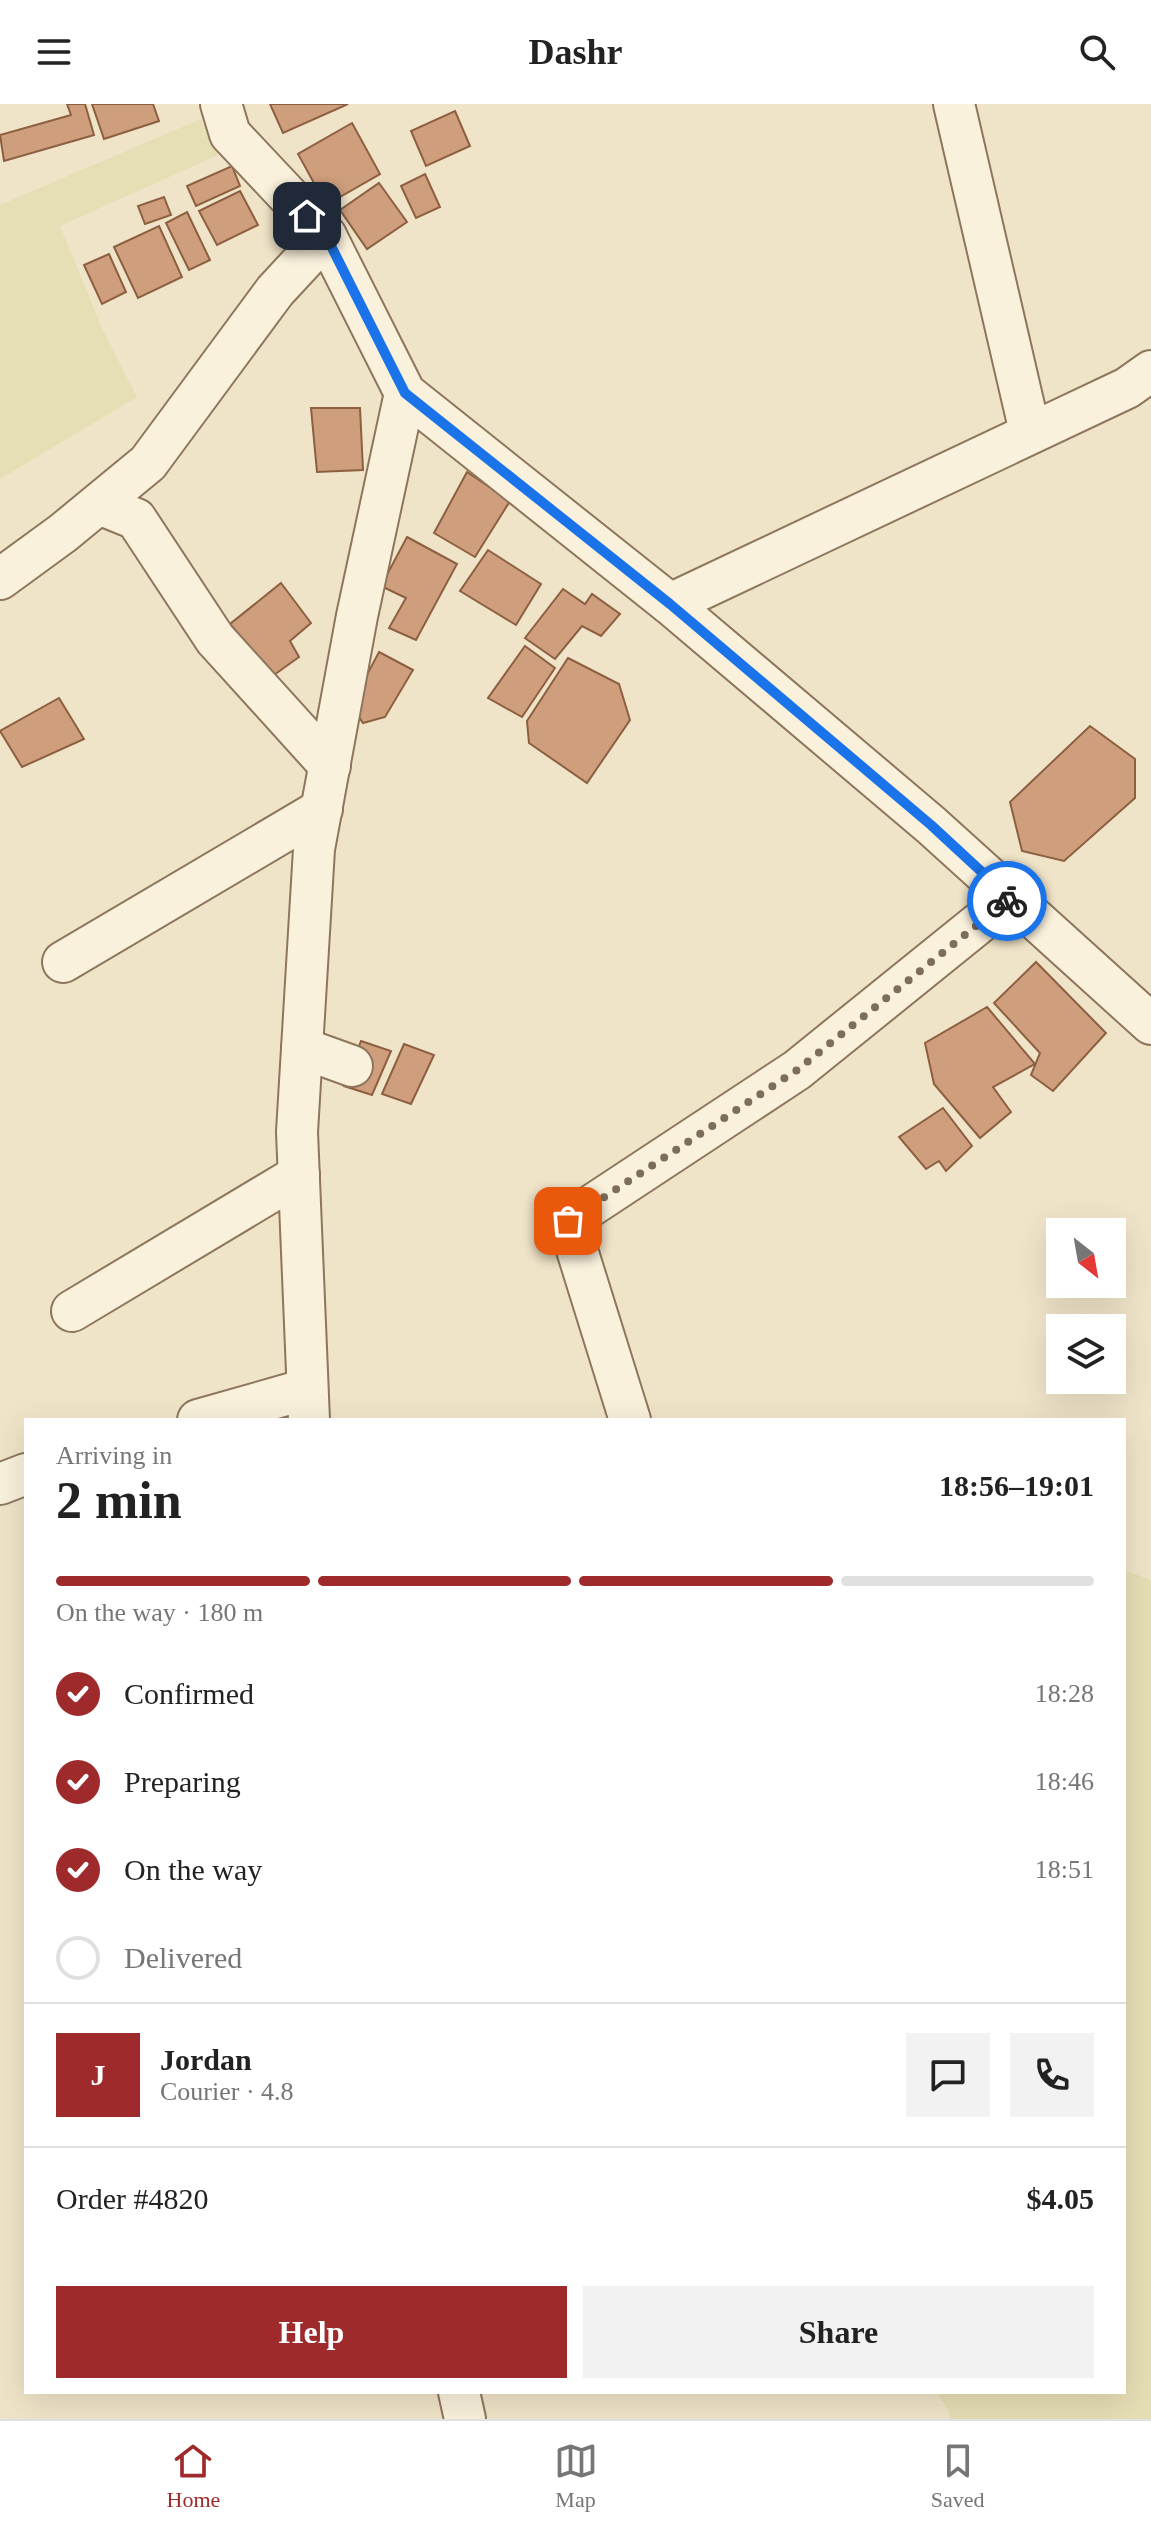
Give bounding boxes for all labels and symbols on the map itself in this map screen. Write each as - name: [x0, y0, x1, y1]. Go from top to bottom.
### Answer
- pin: [273, 182, 341, 250]
- courier: [967, 861, 1047, 941]
- pin: [534, 1187, 602, 1255]
- north arrow: [1046, 1218, 1126, 1298]

